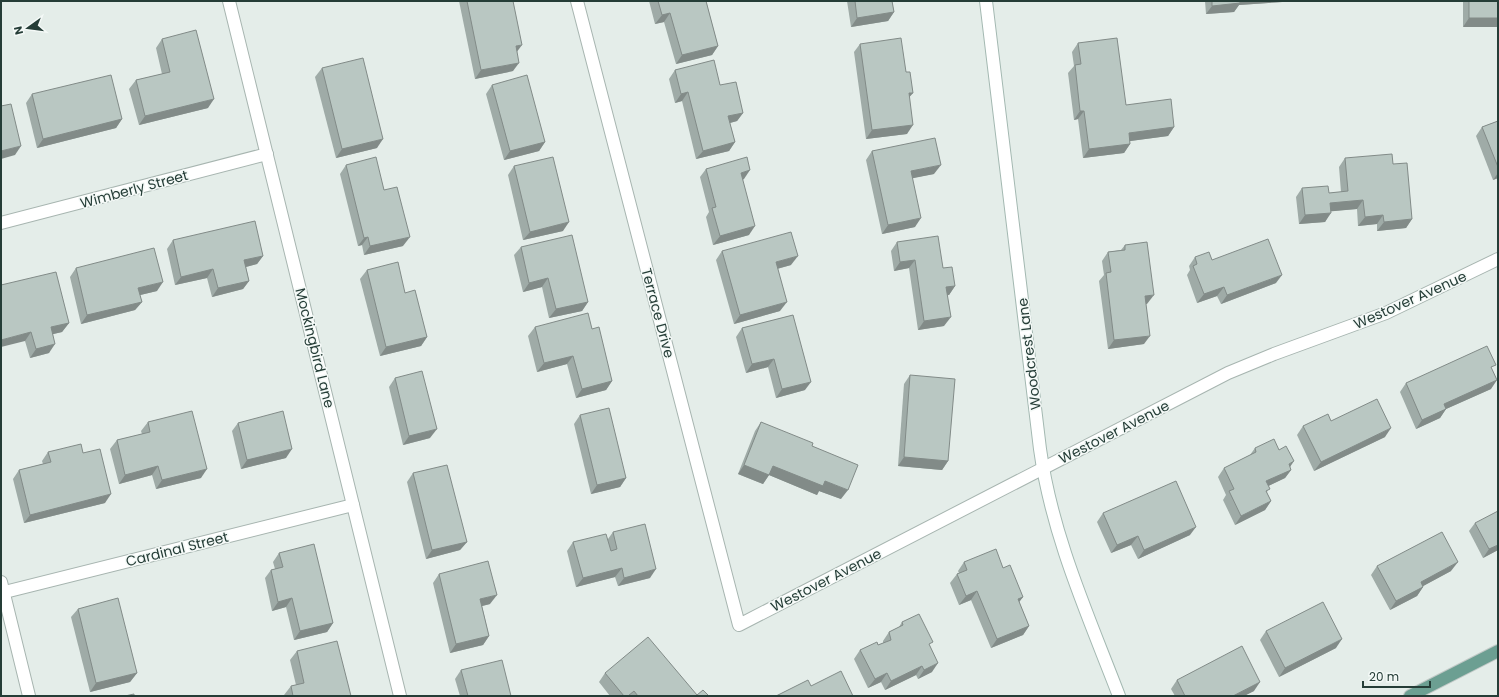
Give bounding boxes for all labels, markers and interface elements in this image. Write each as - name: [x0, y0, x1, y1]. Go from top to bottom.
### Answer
- north arrow: [8, 8, 48, 48]
- text: N: [10, 24, 27, 36]
- street label: Wimberly Street: [78, 165, 190, 213]
- street label: Terrace Drive: [636, 266, 680, 360]
- street label: Westover Avenue: [1350, 266, 1470, 334]
- street label: Mockingbird Lane: [290, 286, 340, 410]
- street label: Woodcrest Lane: [1012, 297, 1046, 411]
- street label: Westover Avenue: [1055, 395, 1173, 469]
- street label: Cardinal Street: [124, 527, 230, 571]
- street label: Westover Avenue: [767, 543, 885, 617]
- scale bar: [1363, 663, 1430, 689]
- text: 20 m: [1369, 668, 1399, 685]

